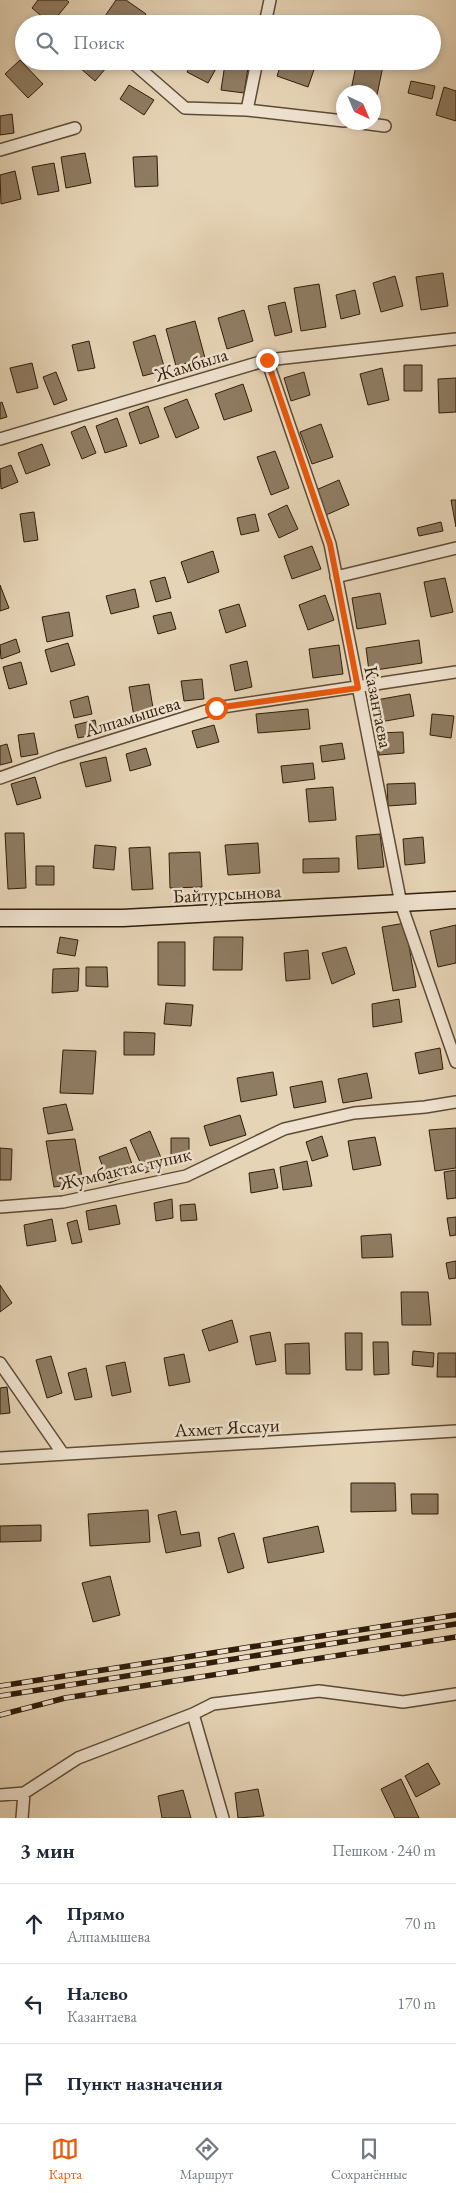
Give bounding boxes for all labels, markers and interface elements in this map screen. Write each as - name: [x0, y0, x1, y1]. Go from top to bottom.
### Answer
- search box: [15, 15, 441, 70]
- icon: search: [33, 29, 61, 57]
- text: Поиск: [73, 30, 125, 55]
- north arrow: [336, 85, 381, 130]
- street label: Жамбыла: [150, 341, 231, 388]
- route end: [256, 349, 279, 372]
- street label: Казантаева: [358, 664, 399, 751]
- street label: Алпамышева: [80, 690, 184, 743]
- route start: [205, 697, 228, 720]
- street label: Байтурсынова: [172, 878, 282, 909]
- street label: Жумбактас тупик: [56, 1141, 194, 1196]
- street label: Ахмет Яссауи: [173, 1412, 280, 1443]
- text: 3 мин: [20, 1837, 75, 1864]
- text: Пешком · 240 m: [332, 1840, 436, 1861]
- text: Прямо: [67, 1901, 125, 1926]
- icon: ahead: [20, 1910, 48, 1938]
- text: 70 m: [405, 1913, 436, 1934]
- text: Алпамышева: [67, 1926, 150, 1947]
- text: Налево: [67, 1981, 128, 2006]
- icon: left: [20, 1990, 48, 2018]
- text: 170 m: [397, 1993, 436, 2014]
- text: Казантаева: [67, 2006, 137, 2027]
- icon: arrive: [20, 2070, 48, 2098]
- text: Пункт назначения: [67, 2071, 223, 2096]
- tab: Карта: [49, 2135, 82, 2183]
- tab: Маршрут: [180, 2135, 233, 2183]
- tab: Сохранённые: [331, 2135, 407, 2183]

